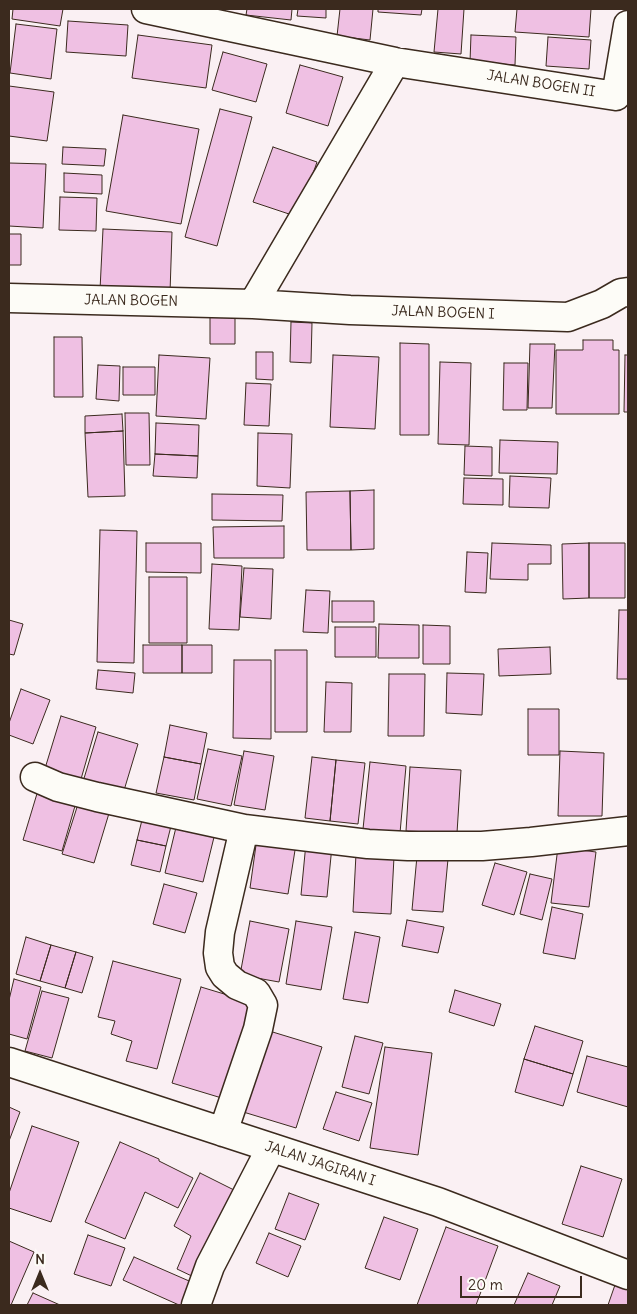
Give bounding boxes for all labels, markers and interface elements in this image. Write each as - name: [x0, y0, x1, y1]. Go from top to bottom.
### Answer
- street label: JALAN BOGEN II: [486, 67, 596, 101]
- street label: JALAN BOGEN: [84, 292, 178, 310]
- street label: JALAN BOGEN I: [391, 303, 495, 323]
- street label: JALAN JAGIRAN I: [263, 1138, 377, 1190]
- north arrow: [15, 1249, 65, 1299]
- text: N: [35, 1250, 45, 1268]
- scale bar: [462, 1266, 584, 1298]
- text: 20 m: [468, 1275, 503, 1294]

